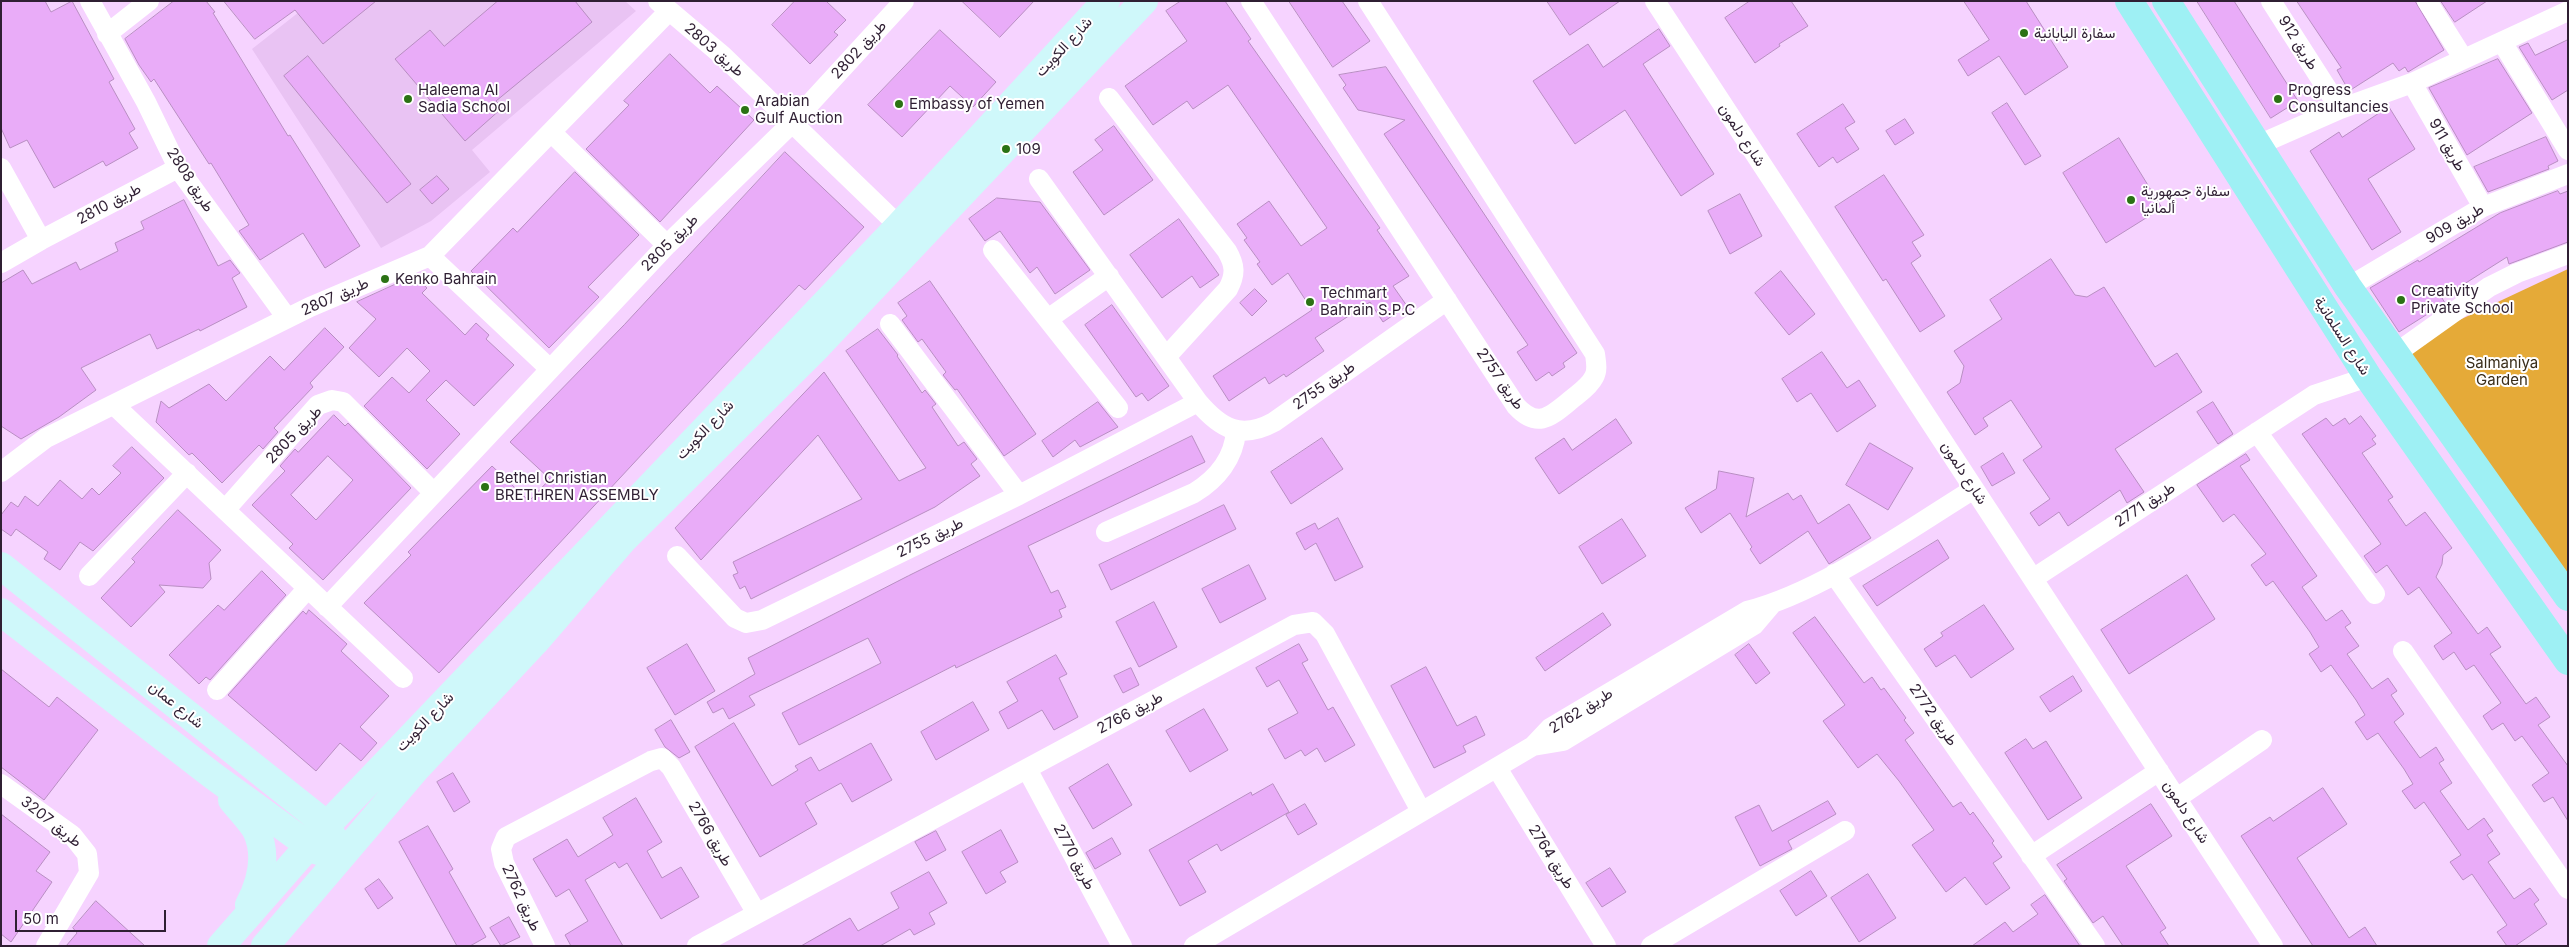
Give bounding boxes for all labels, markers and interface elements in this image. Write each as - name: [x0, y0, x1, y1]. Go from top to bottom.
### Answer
- street label: شارع الكويت: [1032, 13, 1096, 81]
- street label: طريق 912: [2274, 13, 2322, 73]
- street label: طريق 2802: [828, 17, 890, 83]
- street label: طريق 2803: [680, 19, 748, 81]
- place label: سفارة اليابانية: [2034, 24, 2115, 42]
- marker: سفارة اليابانية: [2018, 27, 2030, 39]
- place label: Haleema Al Sadia School: [418, 81, 510, 116]
- place label: Progress Consultancies: [2288, 81, 2389, 116]
- place label: Arabian Gulf Auction: [755, 92, 843, 127]
- marker: Haleema Al Sadia School: [402, 93, 414, 105]
- marker: Progress Consultancies: [2272, 93, 2284, 105]
- place label: Embassy of Yemen: [909, 95, 1045, 113]
- marker: Embassy of Yemen: [893, 98, 905, 110]
- street label: شارع دلمون: [1715, 100, 1769, 170]
- marker: Arabian Gulf Auction: [739, 104, 751, 116]
- street label: طريق 911: [2425, 116, 2469, 174]
- place label: 109: [1016, 140, 1041, 158]
- marker: 109: [1000, 143, 1012, 155]
- street label: طريق 2808: [163, 144, 217, 216]
- street label: طريق 2810: [74, 180, 144, 228]
- place label: سفارة جمهورية ألمانيا: [2141, 182, 2230, 217]
- marker: سفارة جمهورية ألمانيا: [2125, 194, 2137, 206]
- street label: طريق 909: [2423, 200, 2487, 248]
- street label: طريق 2805: [638, 211, 702, 275]
- place label: Kenko Bahrain: [395, 270, 497, 288]
- marker: Kenko Bahrain: [379, 273, 391, 285]
- street label: طريق 2807: [298, 274, 372, 320]
- place label: Creativity Private School: [2411, 282, 2513, 317]
- place label: Techmart Bahrain S.P.C: [1320, 284, 1416, 319]
- street label: شارع السلمانية: [2310, 294, 2374, 378]
- marker: Creativity Private School: [2395, 294, 2407, 306]
- marker: Techmart Bahrain S.P.C: [1304, 296, 1316, 308]
- street label: طريق 2757: [1472, 345, 1528, 413]
- park label: Salmaniya Garden: [2466, 354, 2538, 389]
- street label: طريق 2755: [1289, 358, 1359, 414]
- street label: شارع الكويت: [672, 397, 738, 463]
- street label: طريق 2805: [262, 402, 326, 468]
- street label: شارع دلمون: [1937, 438, 1991, 508]
- place label: Bethel Christian BRETHREN ASSEMBLY: [495, 469, 659, 504]
- street label: طريق 2771: [2111, 479, 2179, 531]
- marker: Bethel Christian BRETHREN ASSEMBLY: [479, 481, 491, 493]
- street label: طريق 2755: [894, 514, 966, 562]
- street label: شارع عمان: [145, 678, 207, 732]
- street label: طريق 2772: [1905, 681, 1961, 749]
- street label: طريق 2762: [1546, 684, 1616, 738]
- street label: طريق 2766: [1094, 688, 1166, 738]
- street label: شارع الكويت: [392, 689, 458, 755]
- street label: شارع دلمون: [2159, 777, 2213, 847]
- street label: طريق 3207: [17, 793, 85, 851]
- street label: طريق 2766: [684, 798, 736, 870]
- street label: طريق 2770: [1049, 821, 1099, 893]
- street label: طريق 2764: [1524, 822, 1578, 892]
- street label: طريق 2762: [498, 862, 544, 934]
- scale bar: [18, 900, 169, 932]
- text: 50 m: [23, 909, 59, 928]

